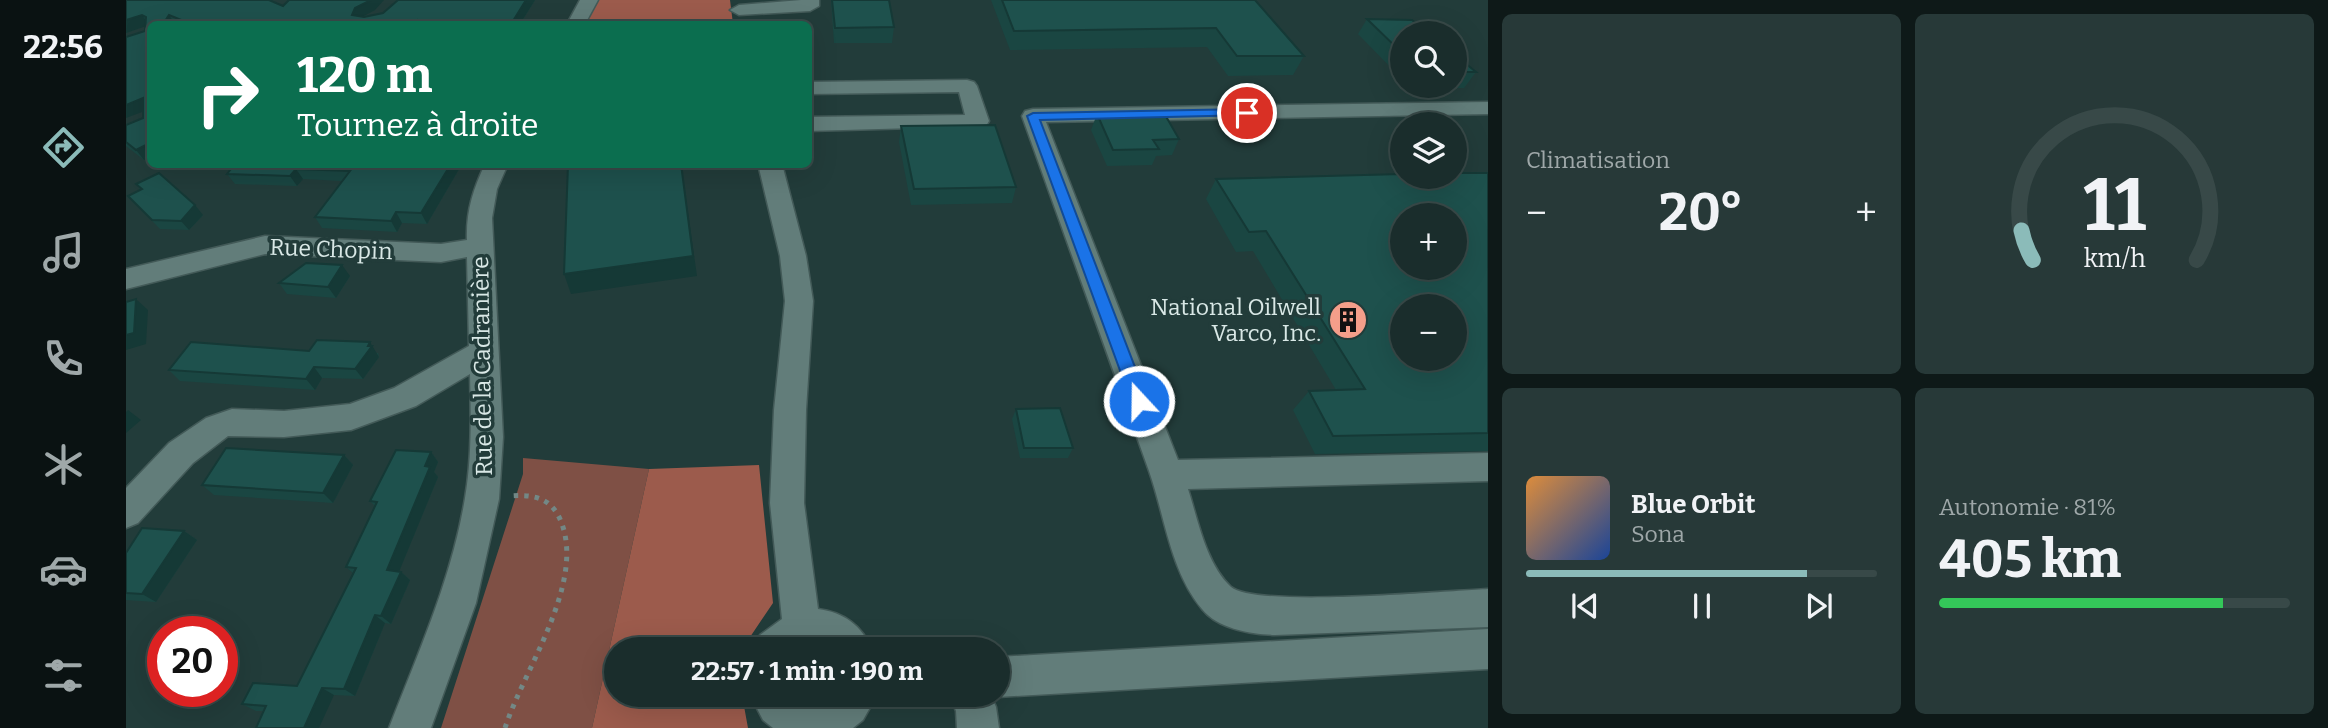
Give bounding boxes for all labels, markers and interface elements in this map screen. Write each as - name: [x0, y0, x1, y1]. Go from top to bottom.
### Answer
- map controls: [1390, 21, 1467, 371]
- button: search: [1390, 21, 1467, 98]
- text: 22:56: [23, 28, 103, 66]
- text: 120 m: [297, 46, 432, 105]
- icon: right: [182, 49, 273, 140]
- pin: [1217, 83, 1277, 143]
- icon: arrive: [1228, 94, 1266, 132]
- text: Tournez à droite: [297, 106, 539, 144]
- button: layers: [1390, 112, 1467, 189]
- icon: directions: [39, 123, 88, 172]
- text: Climatisation: [1526, 146, 1670, 174]
- text: 11: [2083, 162, 2146, 249]
- text: 20°: [1659, 181, 1743, 244]
- text: −: [1526, 190, 1547, 236]
- text: +: [1855, 190, 1877, 236]
- button: +: [1390, 203, 1467, 280]
- icon: music: [39, 228, 88, 277]
- street label: Rue Chopin: [269, 233, 393, 265]
- text: km/h: [2084, 244, 2146, 274]
- street label: Rue de la Cadranière: [466, 256, 498, 476]
- place label: National Oilwell Varco, Inc.: [1150, 293, 1321, 347]
- button: −: [1390, 294, 1467, 371]
- building icon: National Oilwell Varco, Inc.: [1327, 299, 1369, 341]
- icon: phone: [39, 334, 88, 383]
- position arrow: [1102, 364, 1176, 438]
- icon: climate: [39, 440, 88, 489]
- text: Blue Orbit: [1631, 489, 1755, 520]
- text: Autonomie · 81%: [1939, 493, 2116, 521]
- text: Sona: [1631, 520, 1685, 548]
- text: 405 km: [1939, 528, 2121, 591]
- icon: car: [39, 545, 88, 594]
- icon: previous: [1566, 587, 1604, 625]
- icon: pause: [1683, 587, 1721, 625]
- icon: next: [1800, 587, 1838, 625]
- speed limit sign: 20: [147, 616, 238, 707]
- icon: filters: [39, 651, 88, 700]
- text: 22:57 · 1 min · 190 m: [691, 656, 923, 687]

